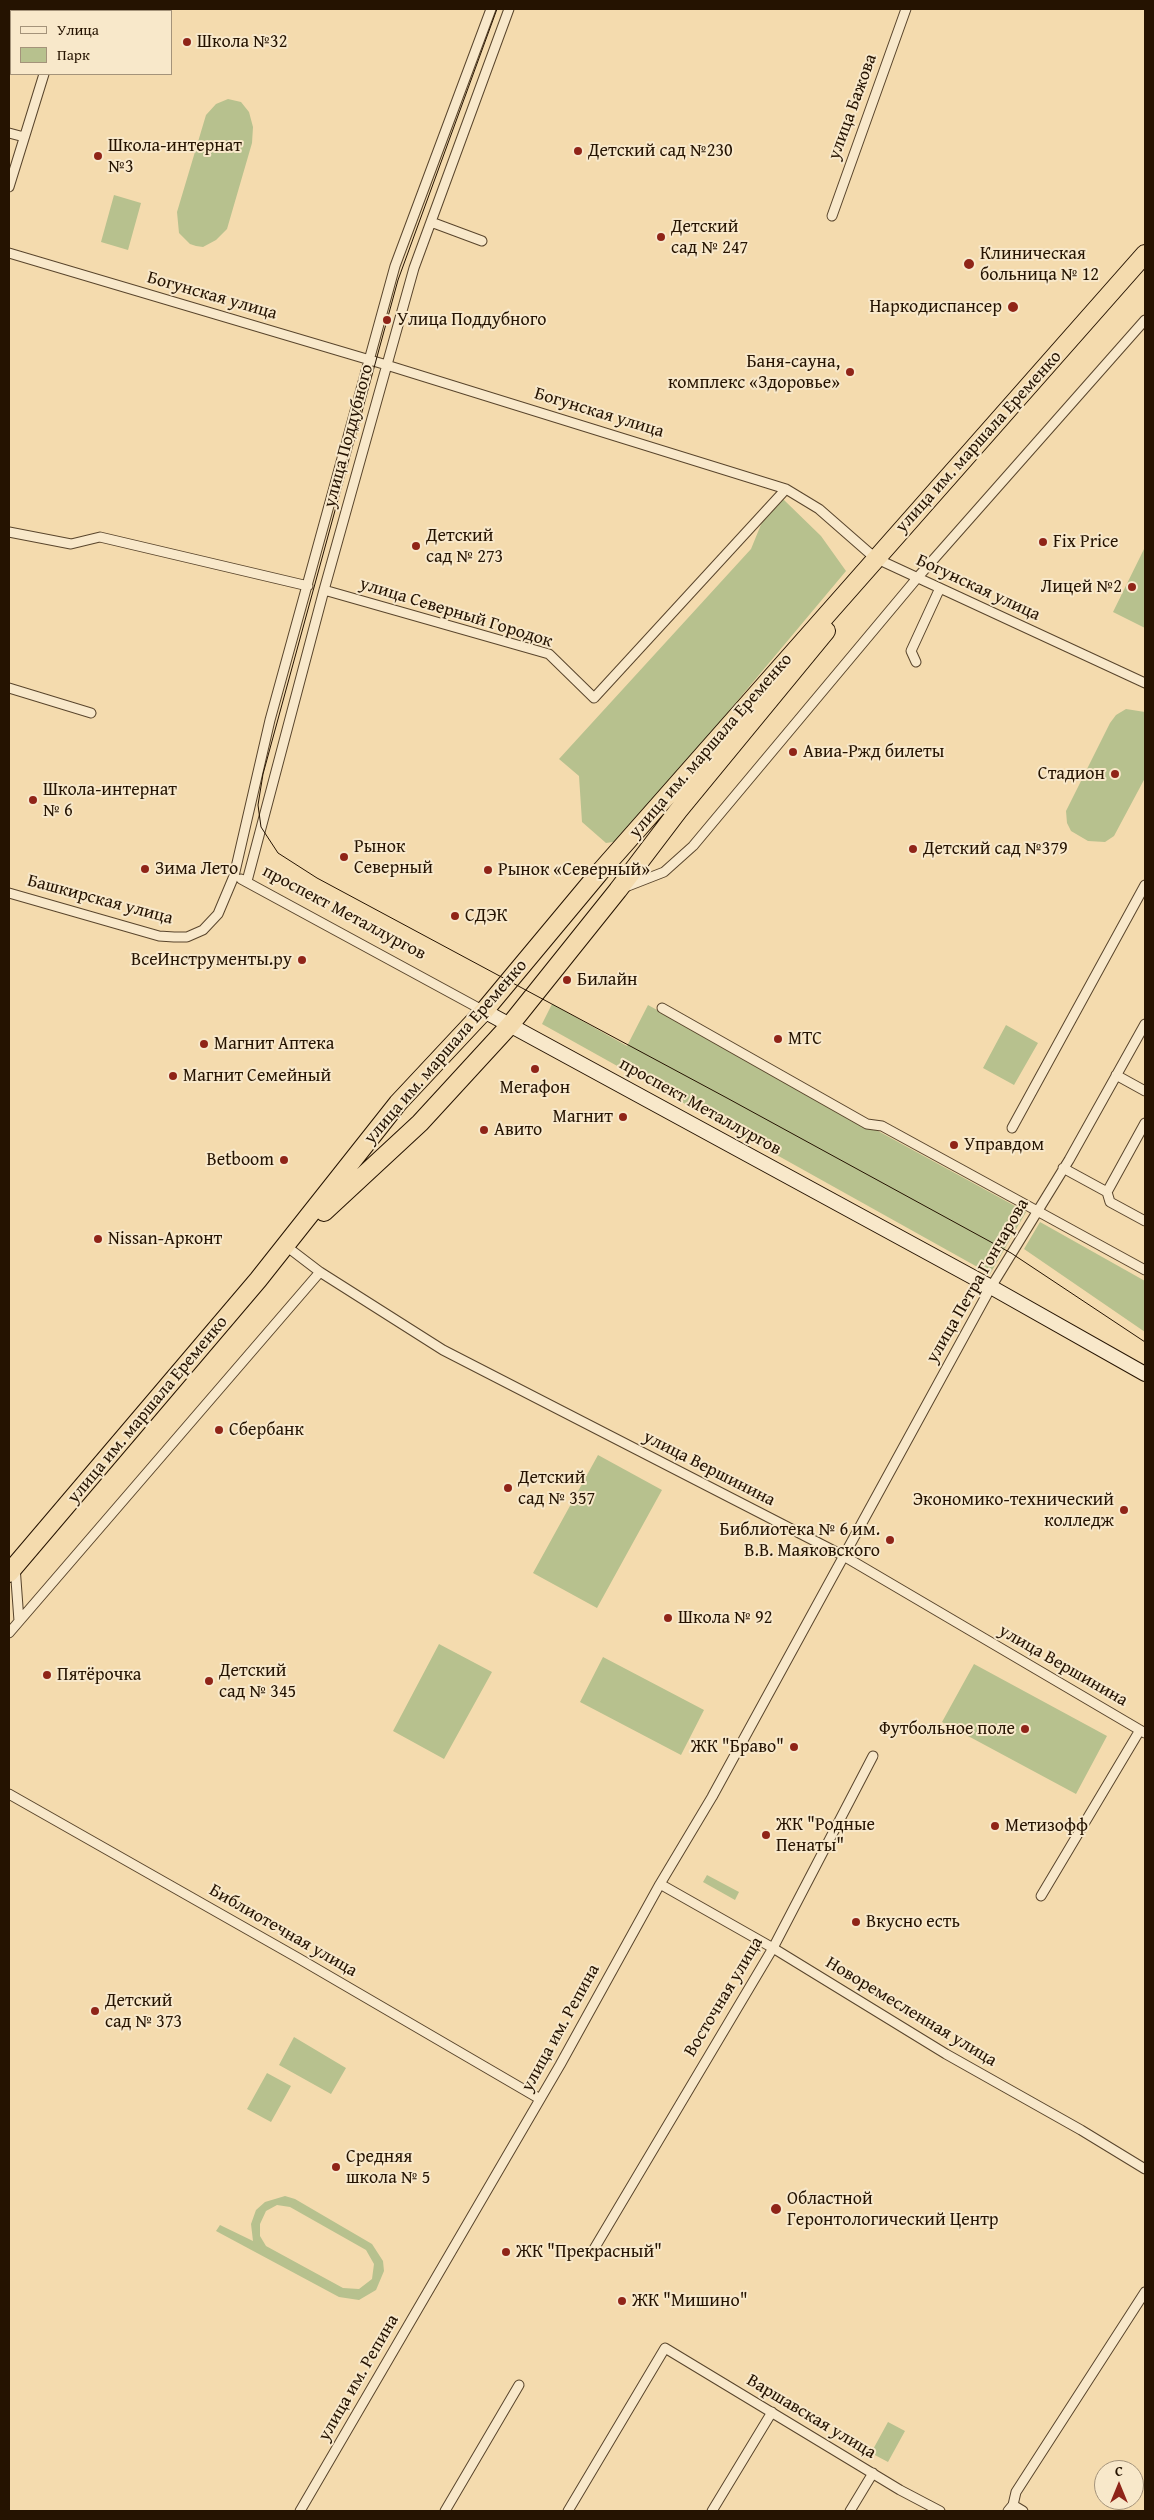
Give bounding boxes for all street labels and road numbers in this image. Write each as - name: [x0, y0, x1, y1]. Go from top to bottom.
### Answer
- street label: улица Бажова: [824, 51, 882, 163]
- street label: Богунская улица: [145, 267, 279, 325]
- street label: улица им. маршала Еременко: [891, 346, 1067, 538]
- street label: улица Поддубного: [319, 362, 379, 510]
- street label: Богунская улица: [532, 383, 666, 443]
- street label: Богунская улица: [913, 550, 1043, 626]
- street label: улица Северный Городок: [357, 573, 555, 653]
- street label: улица им. маршала Еременко: [625, 649, 797, 843]
- street label: проспект Металлургов: [259, 861, 429, 965]
- street label: Башкирская улица: [25, 870, 175, 930]
- street label: улица им. маршала Еременко: [360, 955, 532, 1149]
- street label: проспект Металлургов: [615, 1053, 785, 1161]
- street label: улица Петра Гончарова: [922, 1195, 1034, 1367]
- street label: улица им. маршала Еременко: [63, 1312, 233, 1508]
- street label: улица Вершинина: [639, 1426, 779, 1512]
- street label: улица Вершинина: [995, 1620, 1131, 1712]
- street label: Библиотечная улица: [205, 1880, 361, 1982]
- street label: Восточная улица: [680, 1933, 768, 2061]
- street label: Новоремесленная улица: [821, 1952, 1001, 2072]
- street label: улица им. Репина: [517, 1960, 605, 2096]
- street label: улица им. Репина: [314, 2311, 404, 2445]
- street label: Варшавская улица: [742, 2370, 880, 2464]

